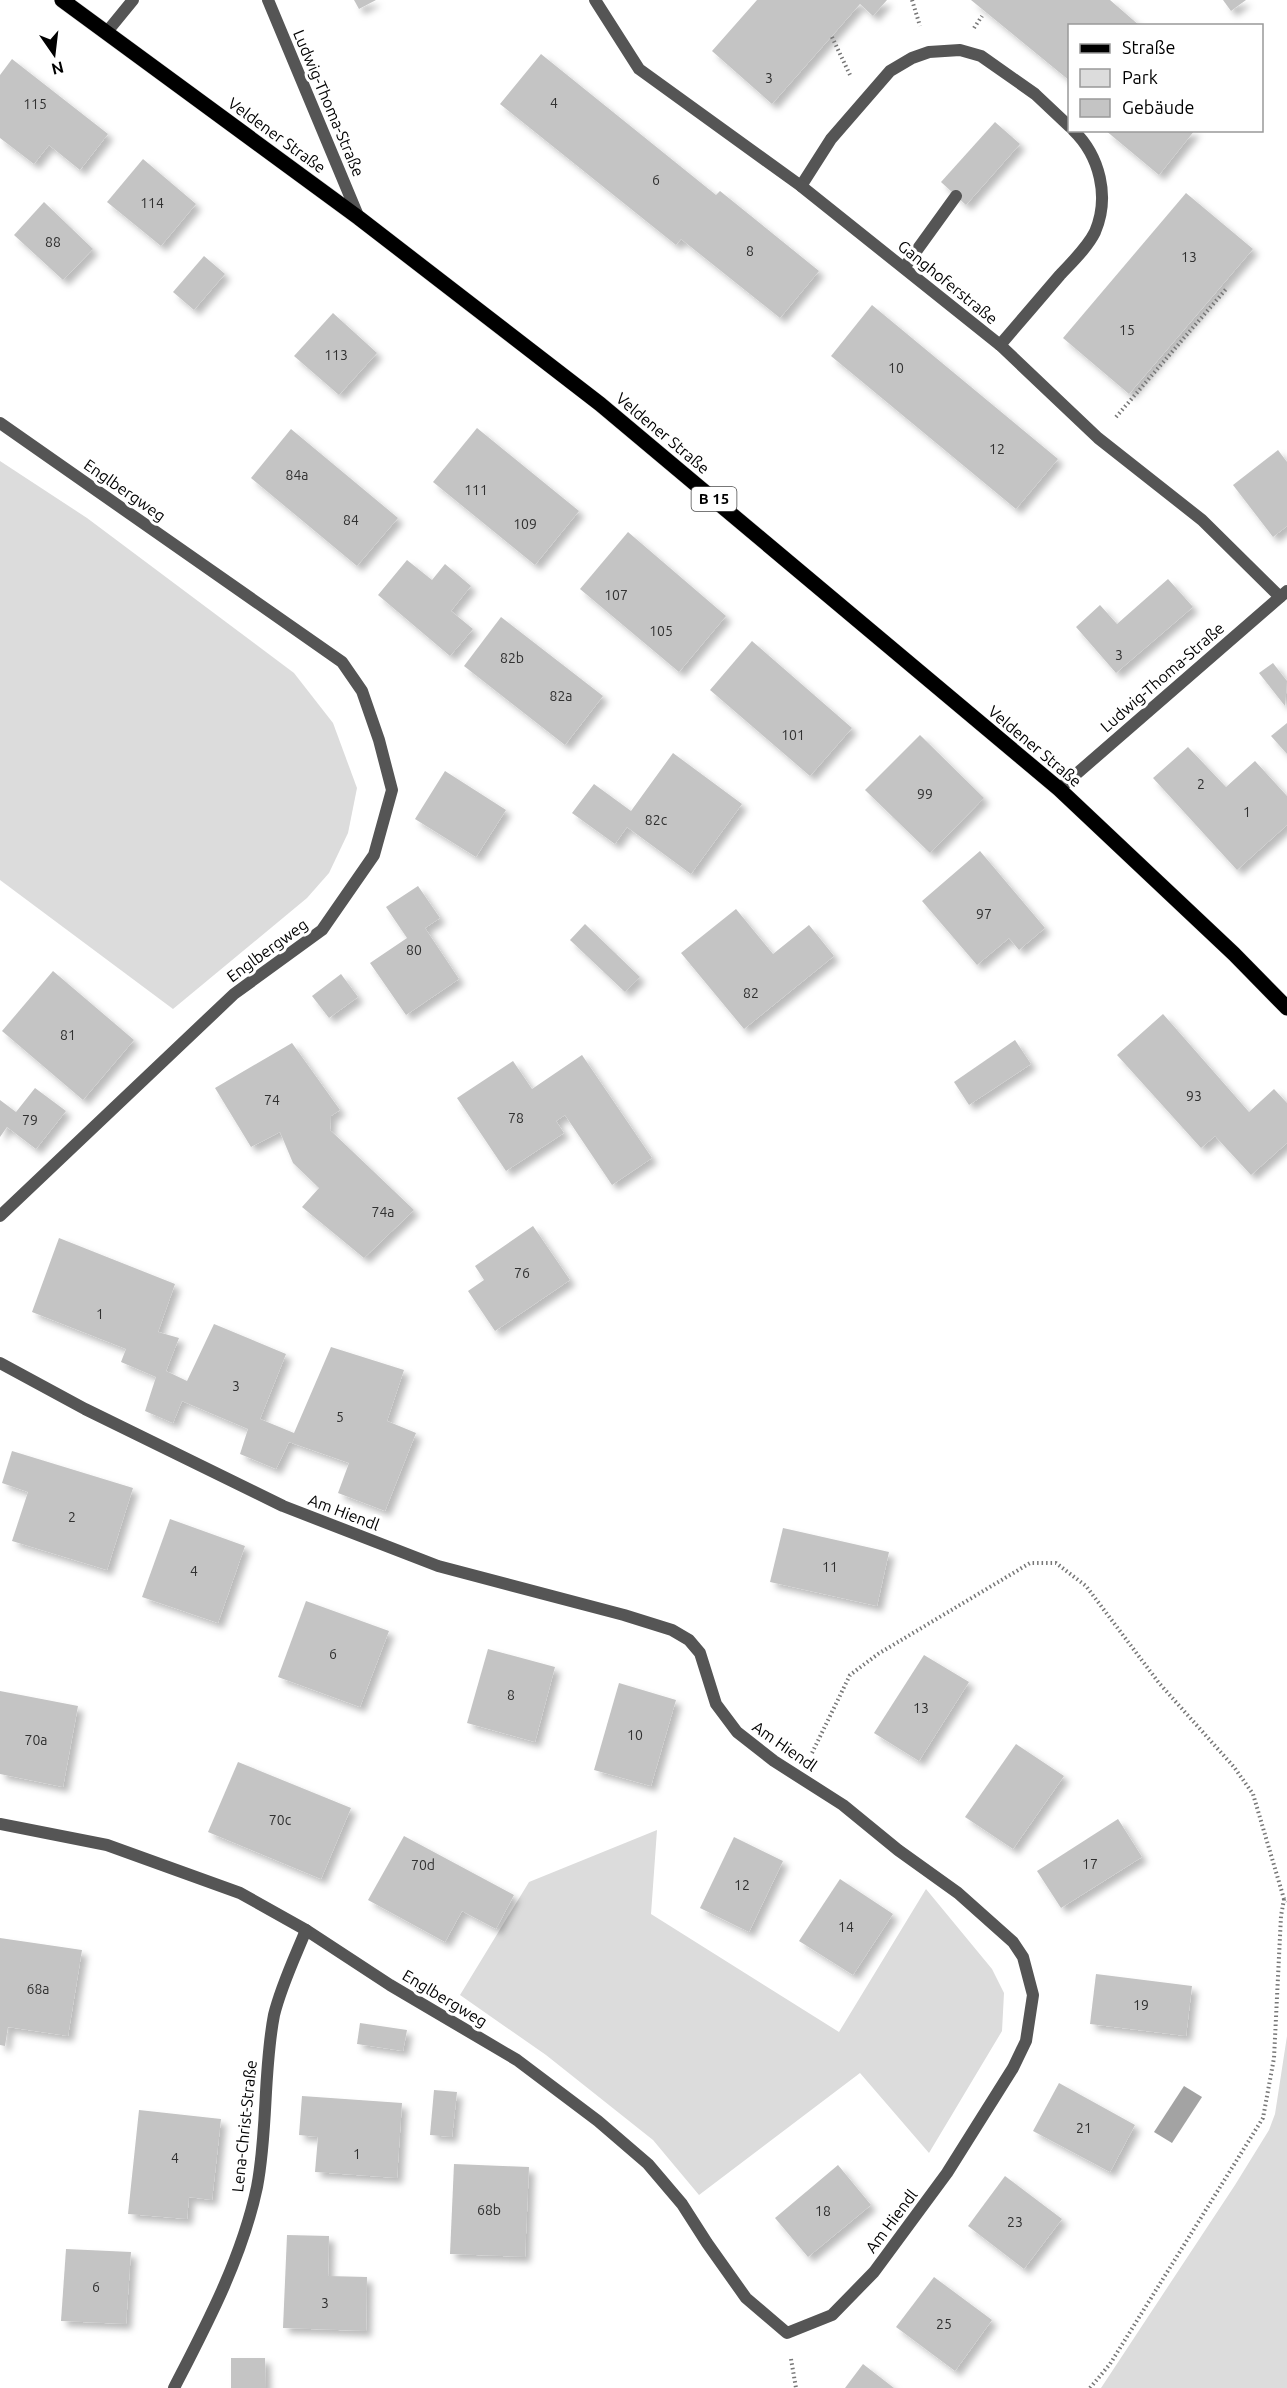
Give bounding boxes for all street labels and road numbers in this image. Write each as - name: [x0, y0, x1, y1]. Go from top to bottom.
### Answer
- street label: Ludwig-Thoma-Straße: [290, 27, 368, 179]
- street label: Veldener Straße: [225, 94, 329, 176]
- street label: Ganghoferstraße: [895, 236, 1001, 328]
- street label: Veldener Straße: [613, 389, 713, 477]
- street label: Englbergweg: [81, 455, 169, 525]
- road number: B 15: [692, 487, 736, 511]
- street label: Ludwig-Thoma-Straße: [1097, 619, 1227, 735]
- street label: Veldener Straße: [985, 702, 1085, 790]
- street label: Englbergweg: [223, 915, 311, 985]
- street label: Am Hiendl: [306, 1490, 382, 1534]
- street label: Am Hiendl: [749, 1717, 821, 1775]
- street label: Englbergweg: [399, 1966, 491, 2030]
- street label: Lena-Christ-Straße: [228, 2059, 260, 2193]
- street label: Am Hiendl: [861, 2186, 921, 2256]

